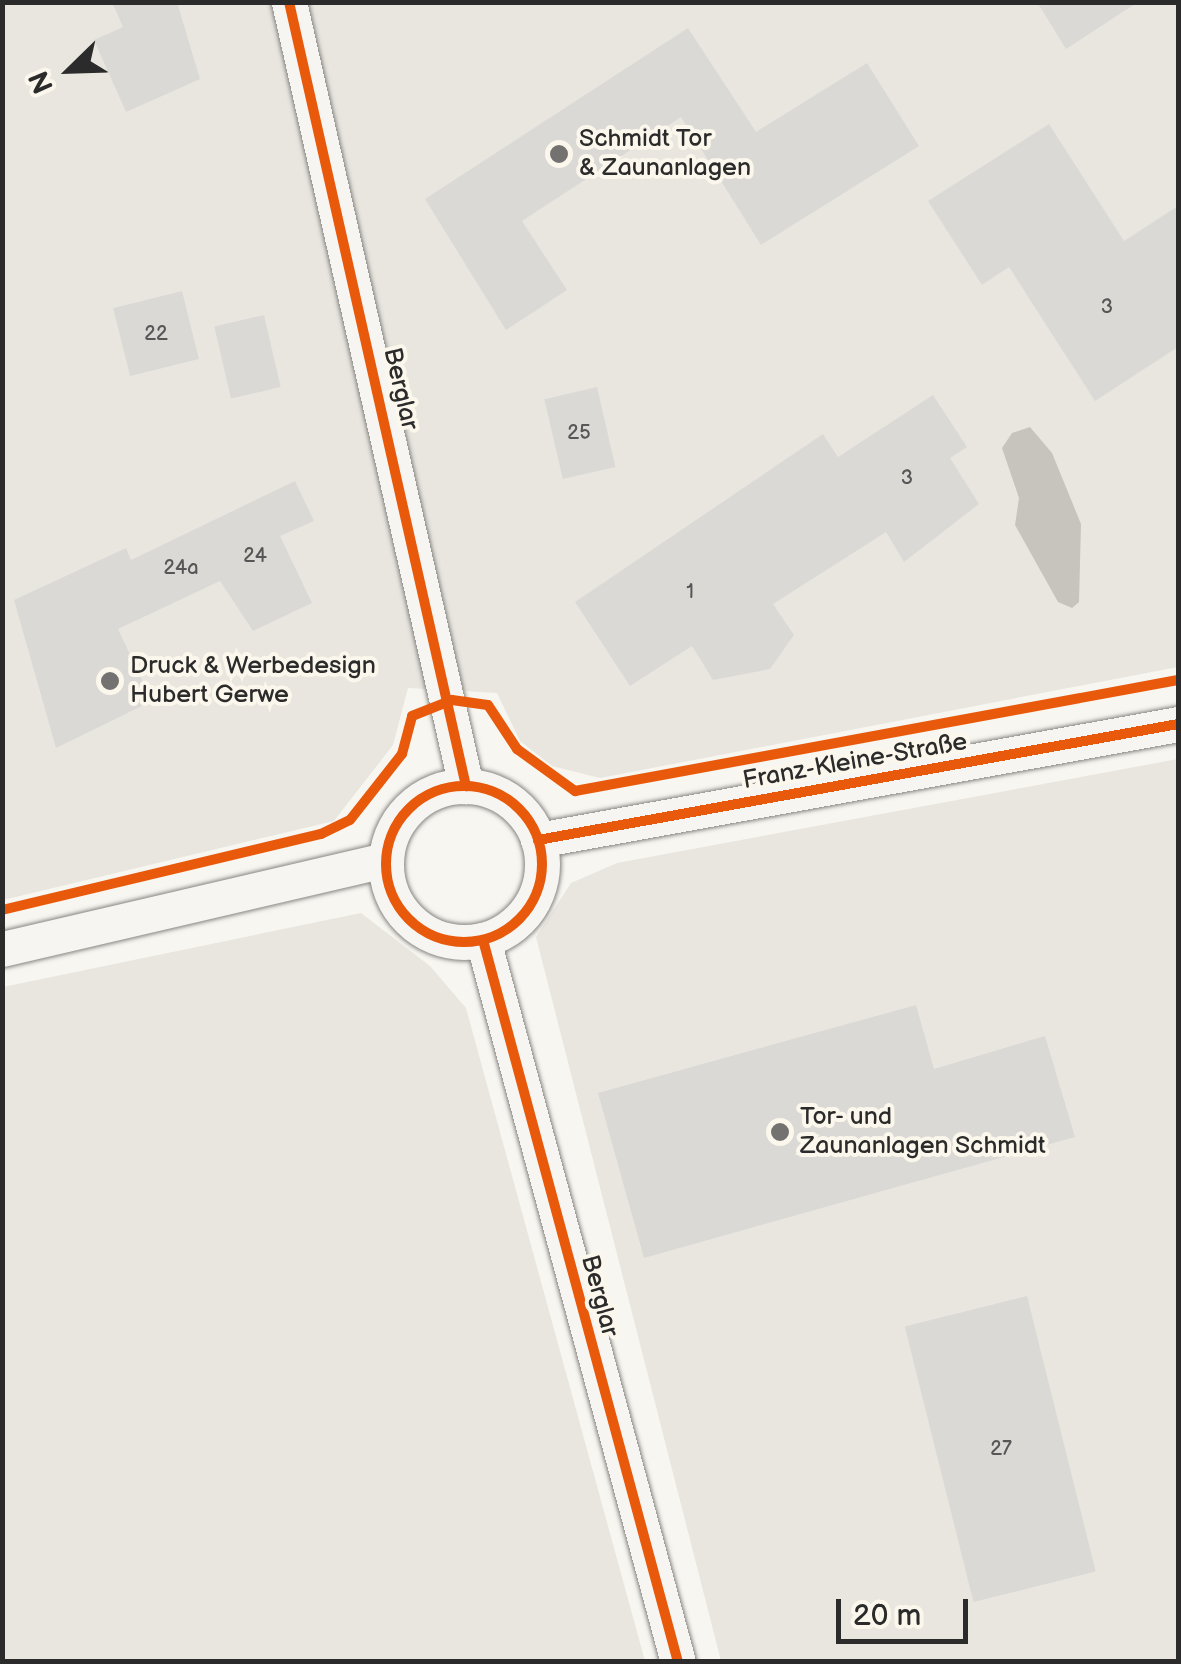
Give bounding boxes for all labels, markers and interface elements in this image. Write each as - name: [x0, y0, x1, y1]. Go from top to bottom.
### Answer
- north arrow: [20, 20, 120, 120]
- text: N: [23, 66, 61, 98]
- place label: Schmidt Tor & Zaunanlagen: [579, 125, 751, 184]
- marker: Schmidt Tor & Zaunanlagen: [548, 143, 570, 165]
- house number: 3: [1101, 295, 1113, 319]
- house number: 22: [144, 322, 168, 346]
- street label: Berglar: [376, 345, 424, 433]
- house number: 25: [567, 421, 591, 445]
- house number: 3: [901, 466, 913, 490]
- house number: 24: [243, 544, 267, 568]
- house number: 24a: [163, 556, 199, 580]
- house number: 1: [686, 580, 694, 604]
- place label: Druck & Werbedesign Hubert Gerwe: [130, 652, 377, 711]
- marker: Druck & Werbedesign Hubert Gerwe: [99, 670, 121, 692]
- street label: Franz-Kleine-Straße: [740, 727, 970, 797]
- place label: Tor- und Zaunanlagen Schmidt: [800, 1103, 1046, 1162]
- marker: Tor- und Zaunanlagen Schmidt: [769, 1121, 791, 1143]
- street label: Berglar: [574, 1252, 624, 1340]
- house number: 27: [990, 1437, 1012, 1461]
- scale bar: [841, 1579, 974, 1641]
- text: 20 m: [853, 1598, 921, 1634]

